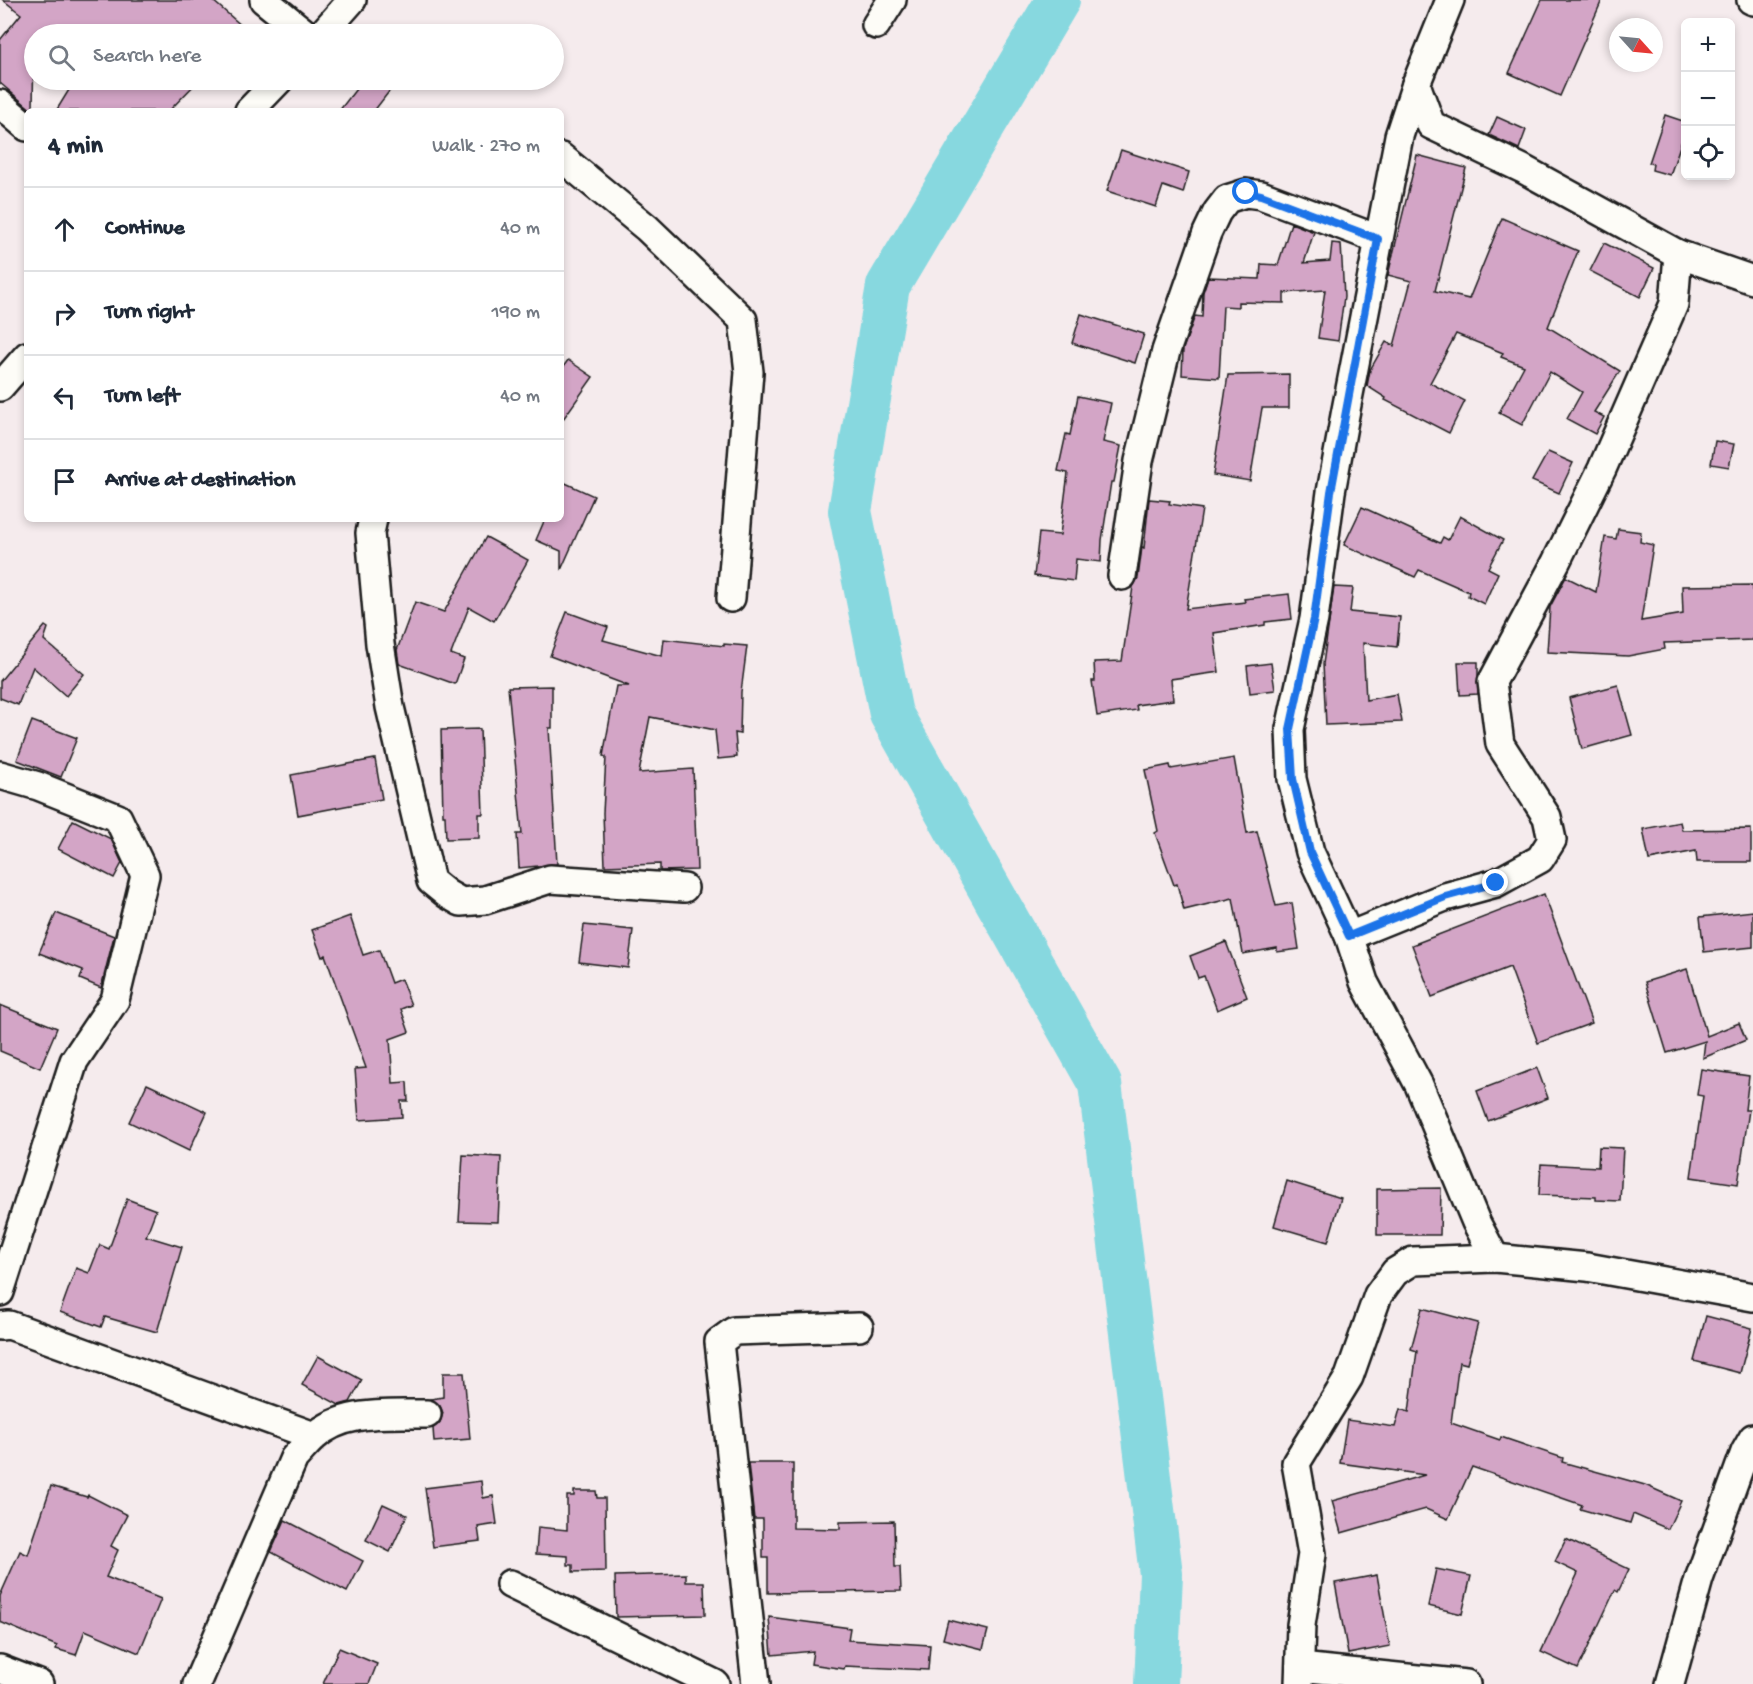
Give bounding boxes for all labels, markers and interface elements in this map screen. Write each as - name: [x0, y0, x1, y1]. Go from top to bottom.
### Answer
- north arrow: [1609, 18, 1663, 72]
- map controls: [1681, 18, 1735, 180]
- button: +: [1681, 18, 1735, 72]
- search box: [24, 24, 564, 90]
- icon: search: [45, 41, 78, 74]
- text: Search here: [93, 44, 201, 70]
- button: −: [1681, 72, 1735, 126]
- button: locate: [1681, 126, 1735, 180]
- text: 4 min: [48, 132, 103, 163]
- text: Walk · 270 m: [432, 136, 540, 159]
- route start: [1232, 178, 1258, 204]
- icon: ahead: [48, 213, 81, 246]
- text: Continue: [105, 216, 185, 242]
- text: 40 m: [500, 218, 540, 241]
- icon: right: [48, 297, 81, 330]
- text: Turn right: [105, 300, 193, 326]
- text: 190 m: [492, 302, 540, 325]
- icon: left: [48, 381, 81, 414]
- text: Turn left: [105, 384, 179, 410]
- text: 40 m: [500, 386, 540, 409]
- icon: arrive: [48, 465, 81, 498]
- text: Arrive at destination: [105, 468, 295, 494]
- route end: [1482, 869, 1508, 895]

